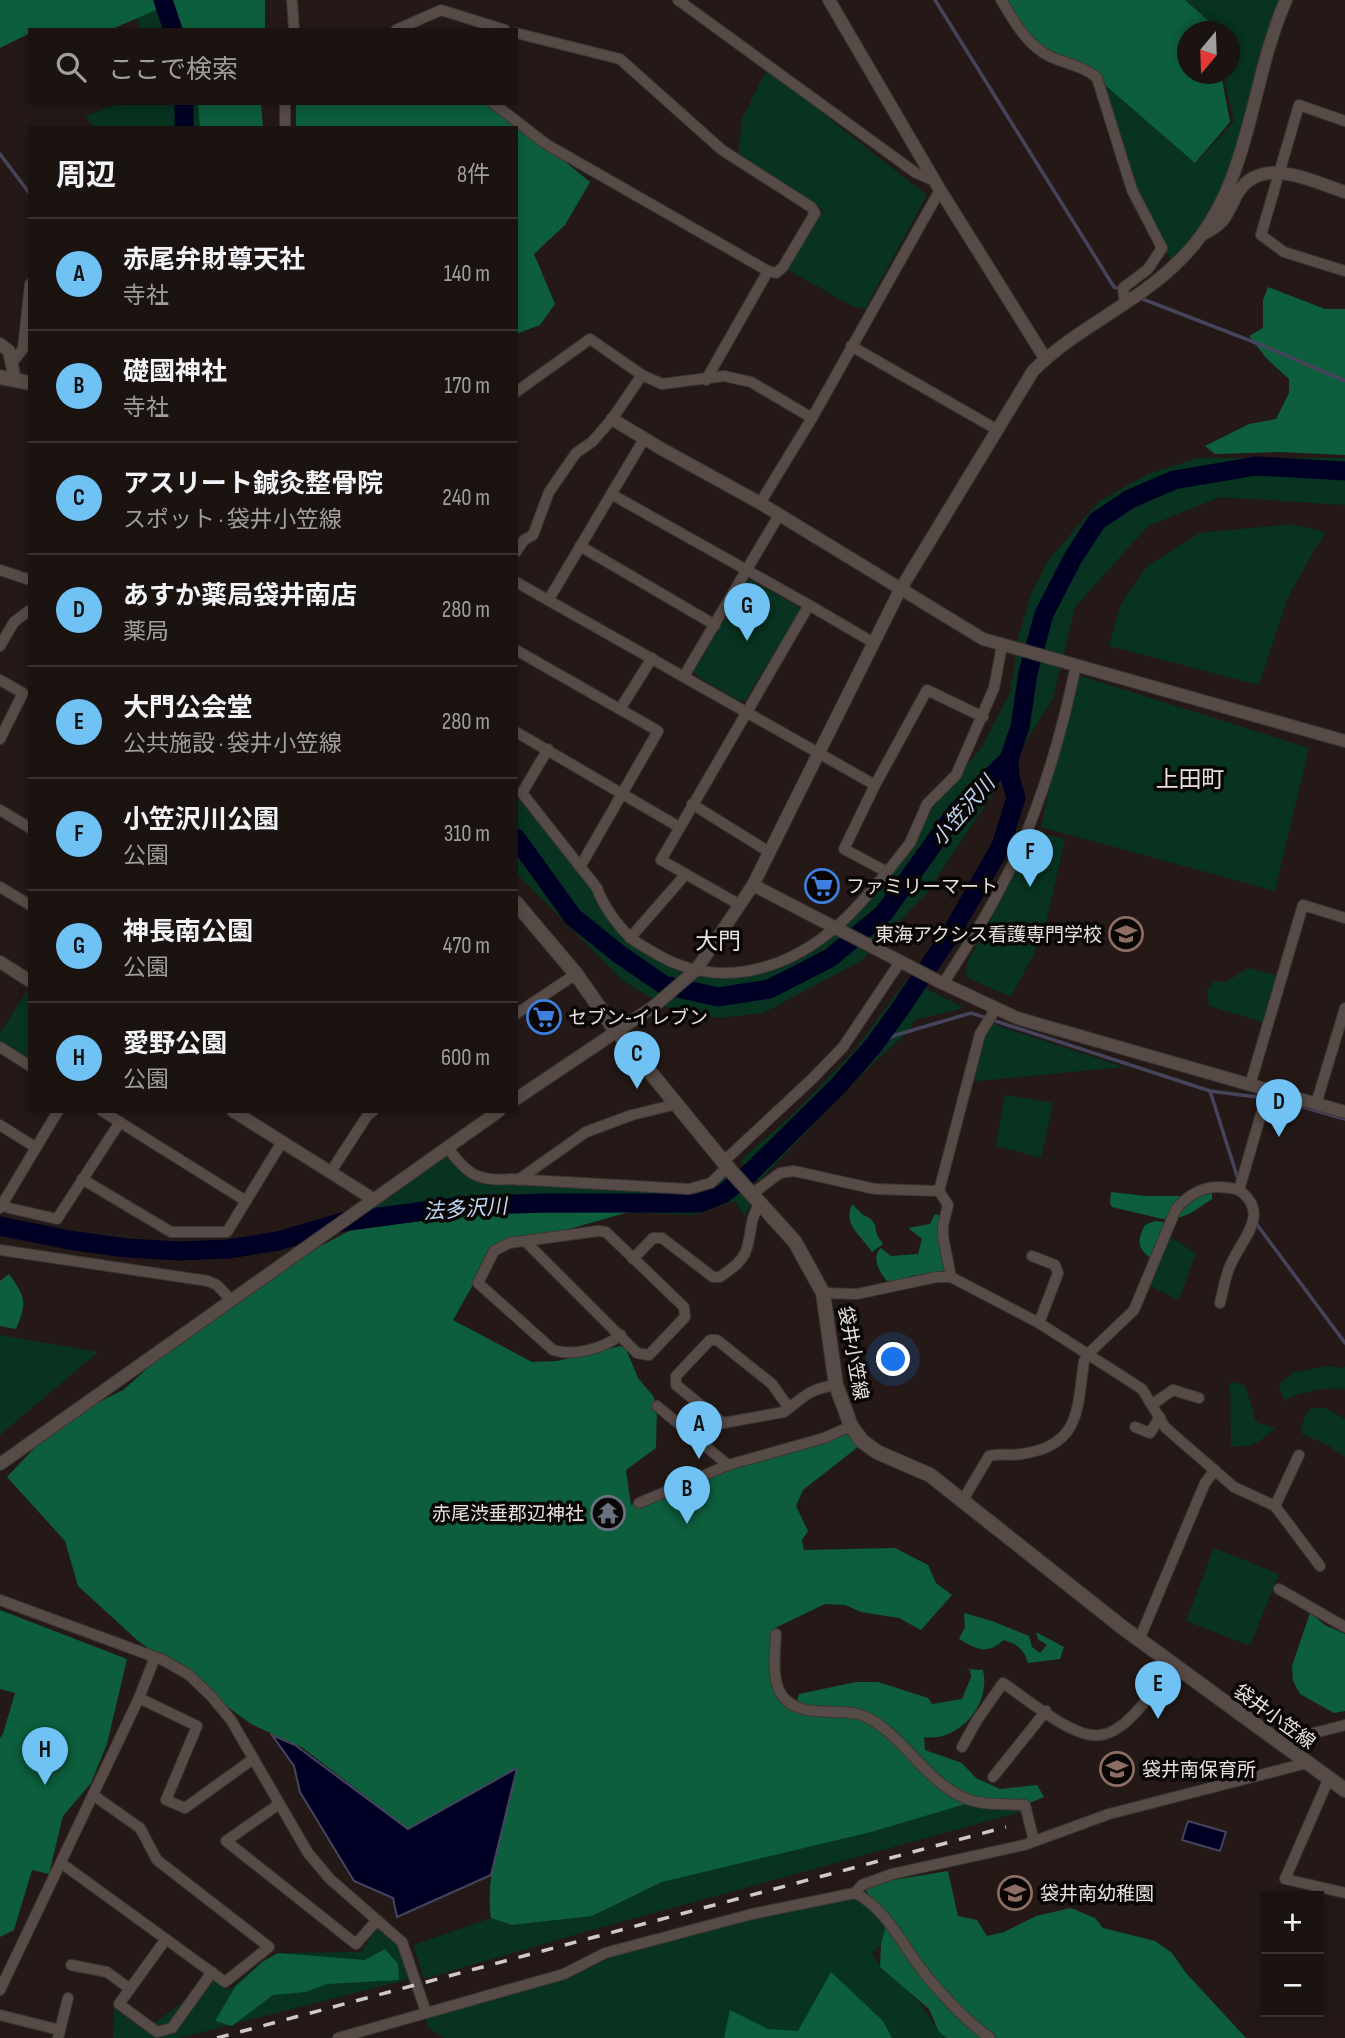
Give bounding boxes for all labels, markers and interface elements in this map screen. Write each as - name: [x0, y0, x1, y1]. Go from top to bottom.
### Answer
- north arrow: [1177, 21, 1240, 84]
- search box: [28, 28, 518, 105]
- icon: search: [52, 48, 90, 86]
- text: ここで検索: [108, 55, 238, 86]
- text: 周辺: [56, 158, 116, 194]
- text: 8件: [457, 161, 490, 189]
- text: 赤尾弁財尊天社: [123, 245, 305, 276]
- text: A: [74, 260, 84, 288]
- text: 140 m: [444, 260, 490, 288]
- text: 寺社: [123, 282, 169, 310]
- text: 礎國神社: [123, 357, 227, 388]
- text: B: [74, 372, 84, 400]
- text: 170 m: [444, 372, 490, 400]
- text: 寺社: [123, 394, 169, 422]
- text: アスリート鍼灸整骨院: [123, 469, 383, 500]
- text: C: [73, 484, 85, 512]
- text: 240 m: [442, 484, 490, 512]
- text: スポット · 袋井小笠線: [123, 506, 342, 534]
- text: あすか薬局袋井南店: [123, 581, 357, 612]
- pin: G: [724, 583, 770, 641]
- text: D: [73, 596, 85, 624]
- text: 280 m: [442, 596, 490, 624]
- text: 薬局: [123, 618, 169, 646]
- text: 大門公会堂: [123, 693, 253, 724]
- text: E: [74, 708, 84, 736]
- text: 280 m: [442, 708, 490, 736]
- text: 公共施設 · 袋井小笠線: [123, 730, 342, 758]
- district label: 上田町: [1156, 766, 1225, 794]
- water label: 小笠沢川: [926, 770, 1002, 851]
- text: 小笠沢川公園: [123, 805, 279, 836]
- text: F: [74, 820, 84, 848]
- text: 310 m: [444, 820, 490, 848]
- pin: F: [1007, 829, 1053, 887]
- text: 公園: [123, 842, 169, 870]
- supermarket icon: ファミリーマート: [803, 867, 841, 905]
- place label: ファミリーマート: [846, 876, 998, 899]
- school or university icon: 東海アクシス看護専門学校: [1107, 915, 1145, 953]
- text: 神長南公園: [123, 917, 253, 948]
- place label: 東海アクシス看護専門学校: [875, 924, 1102, 947]
- district label: 大門: [695, 928, 741, 956]
- text: G: [73, 932, 85, 960]
- text: 470 m: [443, 932, 490, 960]
- text: 公園: [123, 954, 169, 982]
- supermarket icon: セブン-イレブン: [525, 998, 563, 1036]
- place label: セブン-イレブン: [568, 1007, 708, 1030]
- text: 愛野公園: [123, 1029, 227, 1060]
- pin: C: [614, 1031, 660, 1089]
- text: H: [73, 1044, 85, 1072]
- text: 600 m: [441, 1044, 490, 1072]
- text: 公園: [123, 1066, 169, 1094]
- pin: D: [1256, 1079, 1302, 1137]
- water label: 法多沢川: [422, 1194, 510, 1225]
- street label: 袋井小笠線: [833, 1304, 872, 1402]
- your location: [876, 1342, 910, 1376]
- pin: A: [676, 1401, 722, 1459]
- pin: B: [664, 1466, 710, 1524]
- temple icon: 赤尾渋垂郡辺神社: [589, 1494, 627, 1532]
- place label: 赤尾渋垂郡辺神社: [432, 1503, 584, 1526]
- pin: E: [1135, 1661, 1181, 1719]
- street label: 袋井小笠線: [1229, 1680, 1319, 1754]
- pin: H: [22, 1727, 68, 1785]
- school or university icon: 袋井南保育所: [1098, 1750, 1136, 1788]
- place label: 袋井南保育所: [1142, 1759, 1256, 1782]
- school or university icon: 袋井南幼稚園: [996, 1874, 1034, 1912]
- place label: 袋井南幼稚園: [1040, 1883, 1154, 1906]
- map controls: [1261, 1891, 1324, 2017]
- button: +: [1261, 1891, 1324, 1954]
- button: −: [1261, 1954, 1324, 2017]

